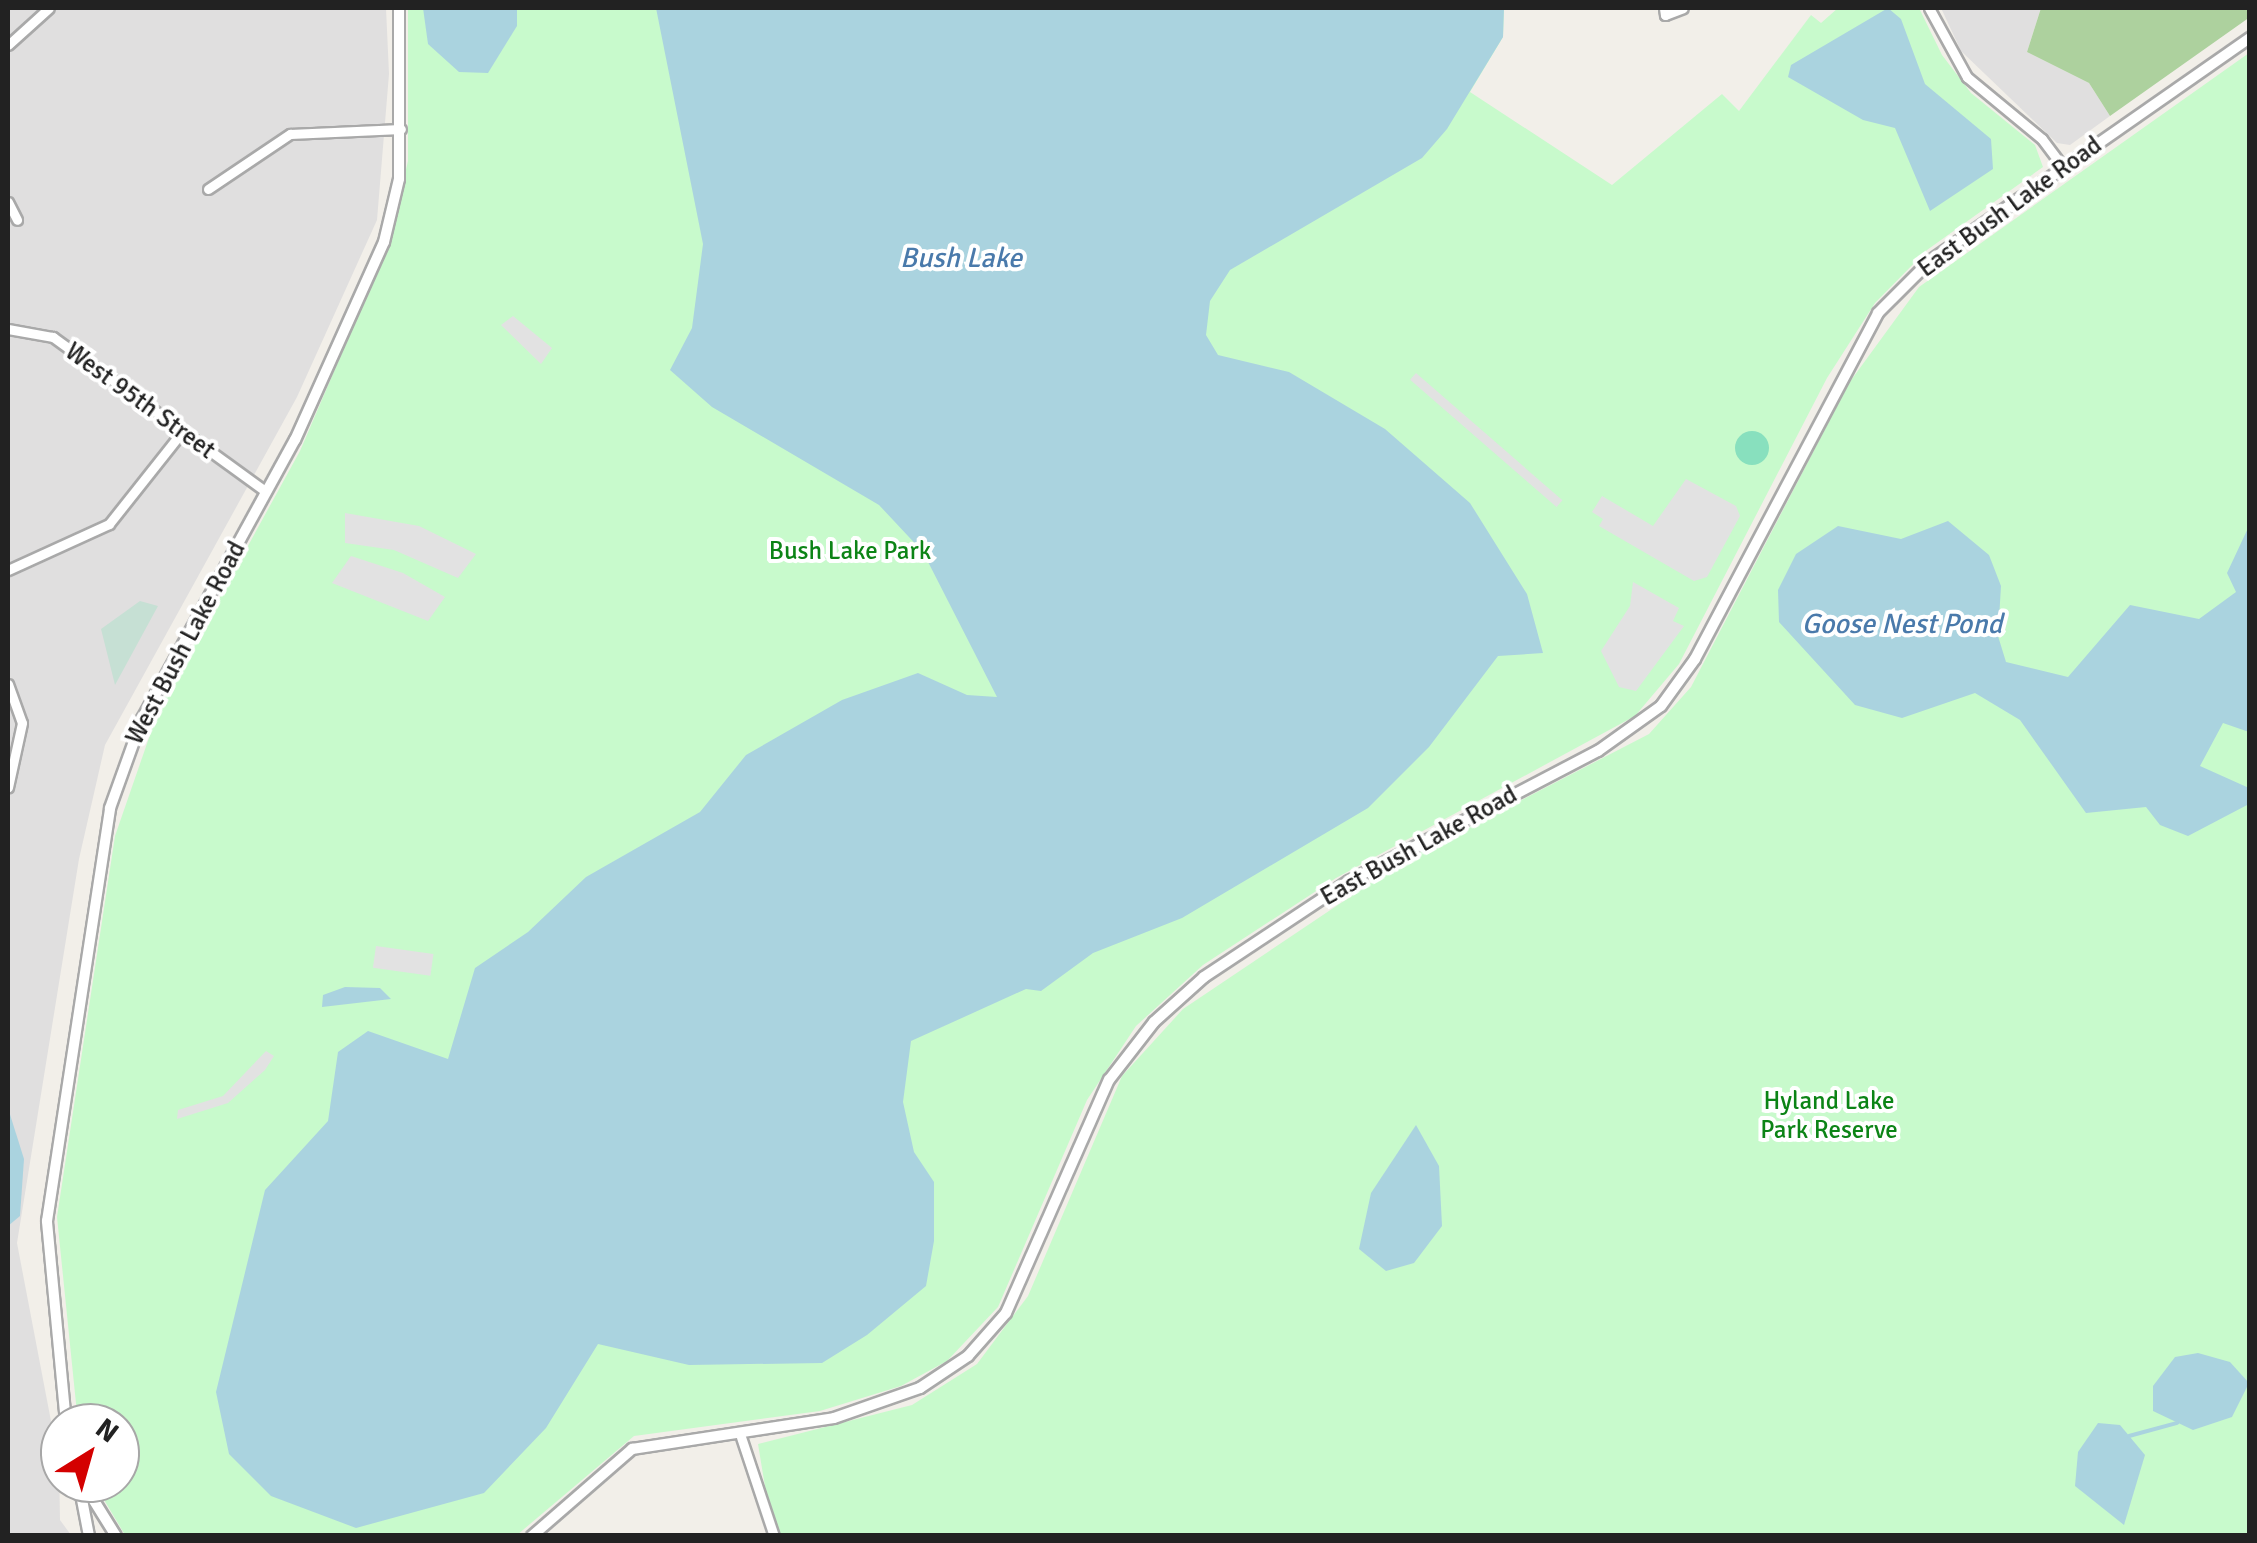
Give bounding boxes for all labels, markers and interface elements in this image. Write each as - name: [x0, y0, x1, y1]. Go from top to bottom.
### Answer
- street label: East Bush Lake Road: [1912, 130, 2108, 284]
- water label: Bush Lake: [900, 241, 1022, 275]
- street label: West 95th Street: [59, 337, 221, 465]
- street label: West Bush Lake Road: [120, 536, 252, 750]
- park label: Bush Lake Park: [769, 536, 931, 566]
- water label: Goose Nest Pond: [1802, 607, 2002, 641]
- street label: East Bush Lake Road: [1316, 780, 1522, 912]
- park label: Hyland Lake Park Reserve: [1760, 1087, 1898, 1146]
- north arrow: [40, 1403, 140, 1503]
- text: N: [89, 1411, 125, 1450]

